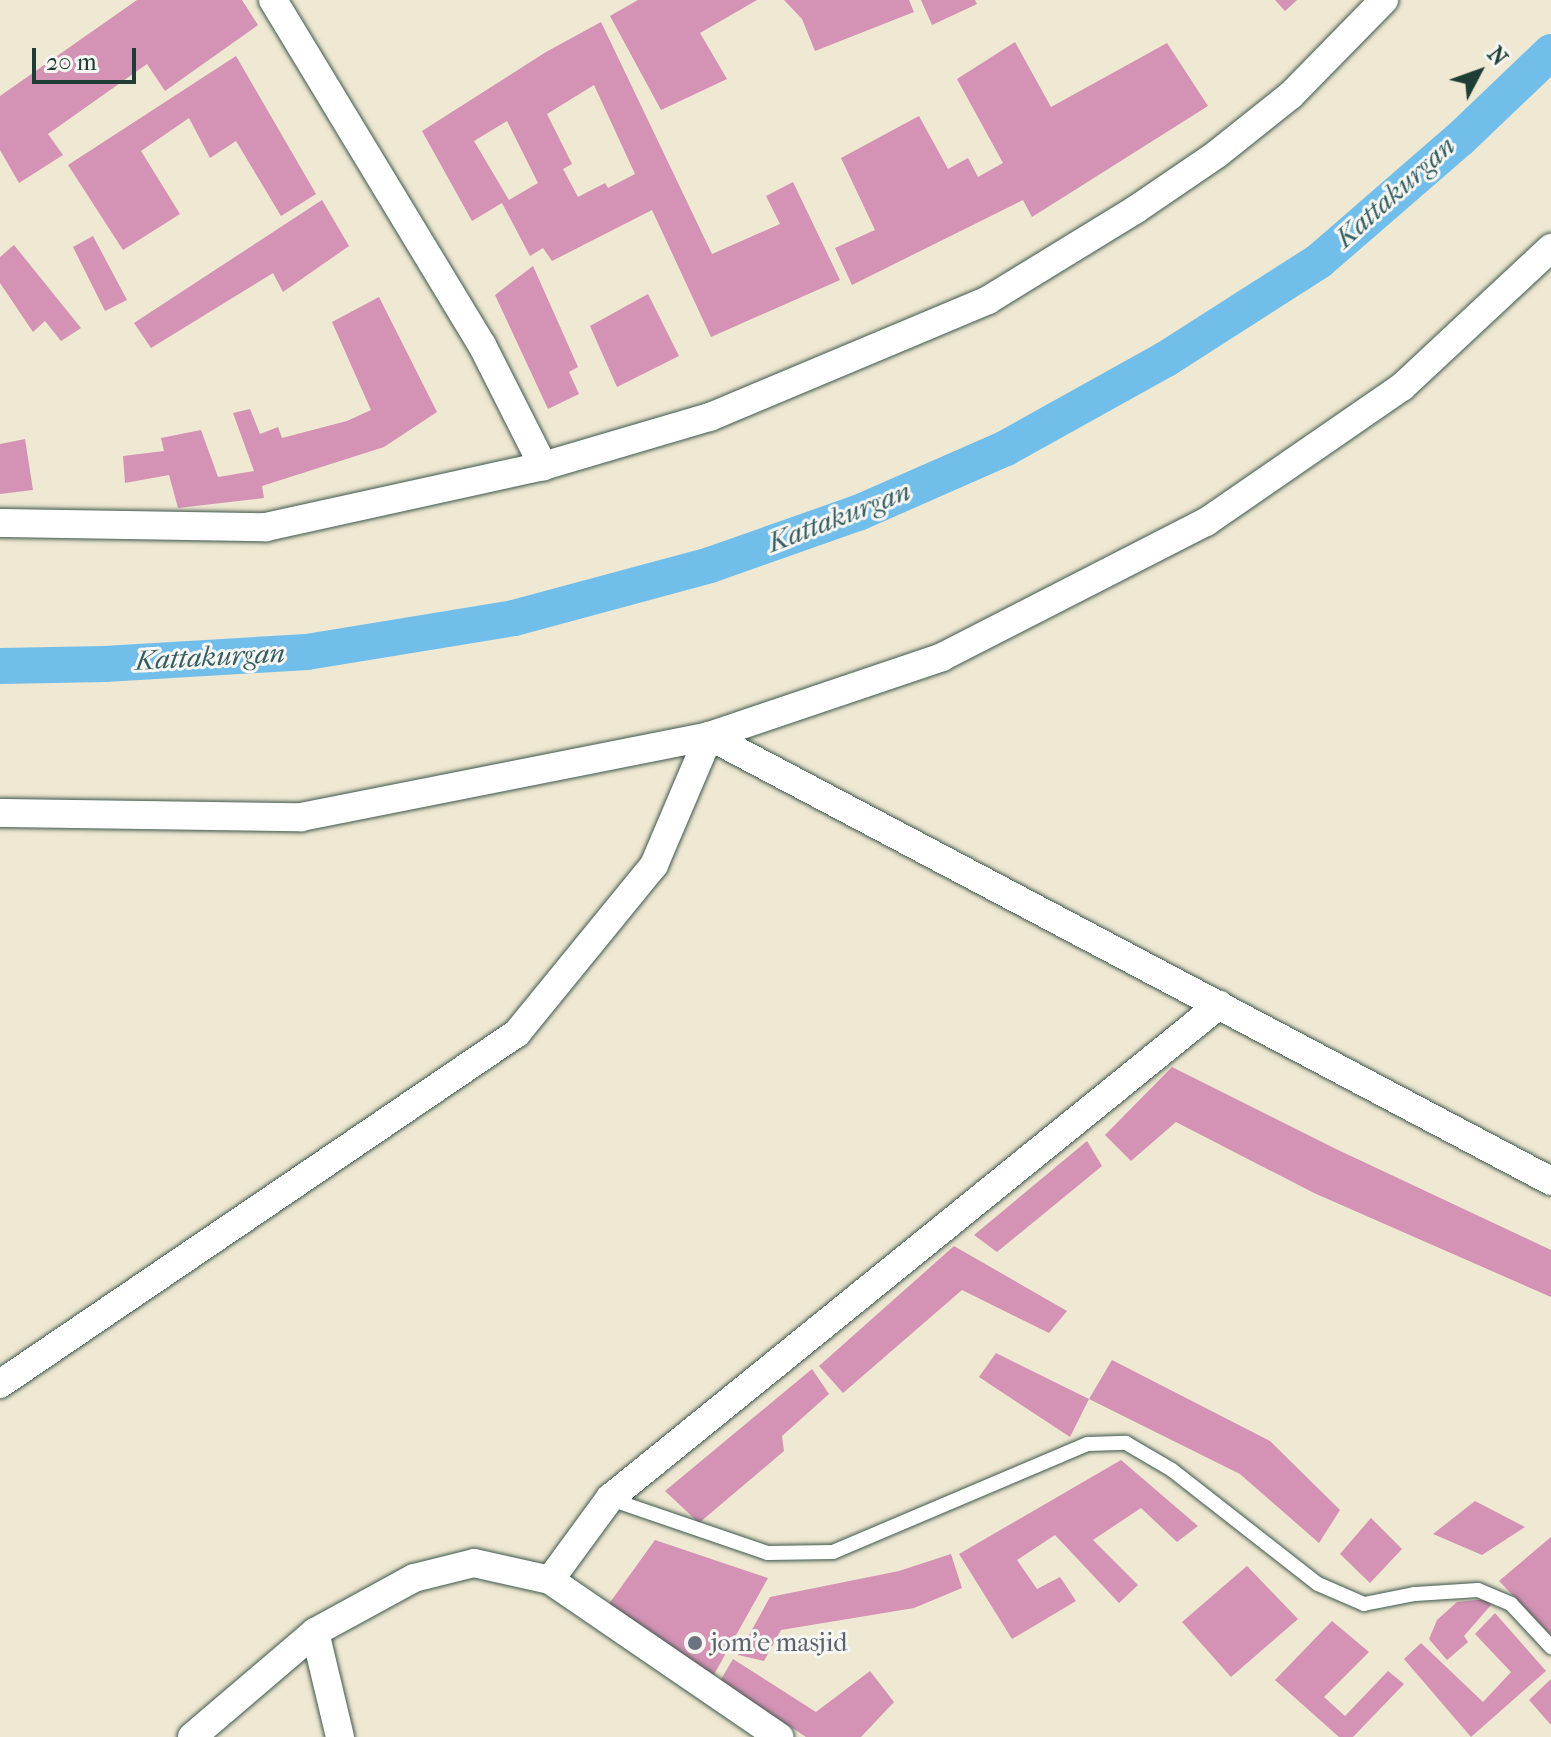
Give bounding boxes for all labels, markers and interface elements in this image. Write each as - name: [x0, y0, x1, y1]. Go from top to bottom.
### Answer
- scale bar: [36, 32, 140, 82]
- north arrow: [1439, 32, 1519, 112]
- text: N: [1482, 41, 1512, 71]
- text: 20 m: [46, 48, 97, 76]
- water label: Kattakurgan: [1328, 129, 1462, 255]
- water label: Kattakurgan: [763, 474, 915, 560]
- water label: Kattakurgan: [134, 636, 286, 678]
- place label: jom'e masjid: [711, 1627, 847, 1659]
- marker: jom'e masjid: [686, 1634, 704, 1652]

